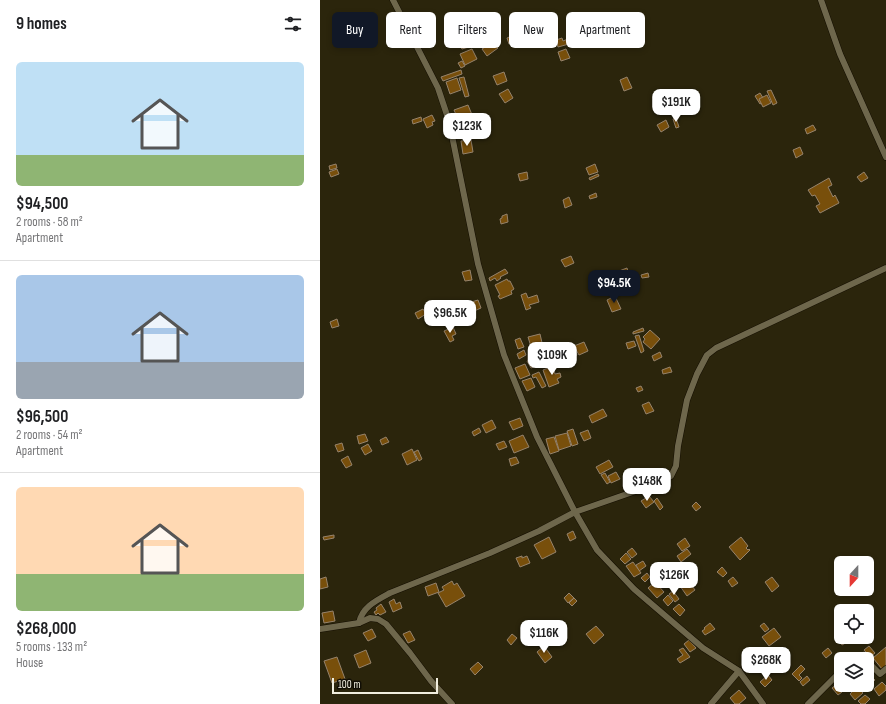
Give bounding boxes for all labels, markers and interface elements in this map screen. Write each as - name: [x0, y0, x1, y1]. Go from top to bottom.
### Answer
- chip: Buy: [332, 12, 378, 48]
- chip: Rent: [386, 12, 436, 48]
- chip: Filters: [444, 12, 501, 48]
- chip: New: [509, 12, 558, 48]
- chip: Apartment: [566, 12, 645, 48]
- icon: filters: [282, 13, 304, 35]
- text: 9 homes: [16, 14, 67, 34]
- icon: home: [124, 88, 196, 160]
- pin: $191K: [648, 89, 704, 123]
- text: $191K: [661, 94, 691, 110]
- pin: $123K: [439, 113, 495, 147]
- text: $123K: [452, 118, 482, 134]
- text: $94,500: [16, 194, 68, 214]
- text: 2 rooms · 58 m²: [16, 214, 83, 230]
- text: Apartment: [16, 230, 63, 246]
- pin: $94.5K: [581, 270, 647, 304]
- text: $94.5K: [597, 275, 631, 291]
- pin: $96.5K: [417, 300, 483, 334]
- icon: home: [124, 301, 196, 373]
- text: $96.5K: [433, 305, 467, 321]
- pin: $109K: [524, 342, 580, 376]
- text: $109K: [537, 347, 567, 363]
- text: $96,500: [16, 407, 68, 427]
- text: 2 rooms · 54 m²: [16, 427, 83, 443]
- text: Apartment: [16, 443, 63, 459]
- pin: $148K: [619, 468, 675, 502]
- text: $148K: [632, 473, 662, 489]
- icon: home: [124, 513, 196, 585]
- north arrow: [834, 556, 874, 596]
- map controls: [834, 556, 874, 692]
- pin: $126K: [646, 562, 702, 596]
- text: $126K: [659, 567, 689, 583]
- button: locate: [834, 604, 874, 644]
- text: $268,000: [16, 619, 76, 639]
- pin: $116K: [516, 620, 572, 654]
- text: $116K: [529, 625, 559, 641]
- text: 5 rooms · 133 m²: [16, 639, 87, 655]
- pin: $268K: [738, 647, 794, 681]
- text: $268K: [750, 652, 782, 668]
- button: layers: [834, 652, 874, 692]
- text: House: [16, 655, 43, 671]
- scale bar: [332, 676, 438, 695]
- text: 100 m: [338, 678, 360, 691]

